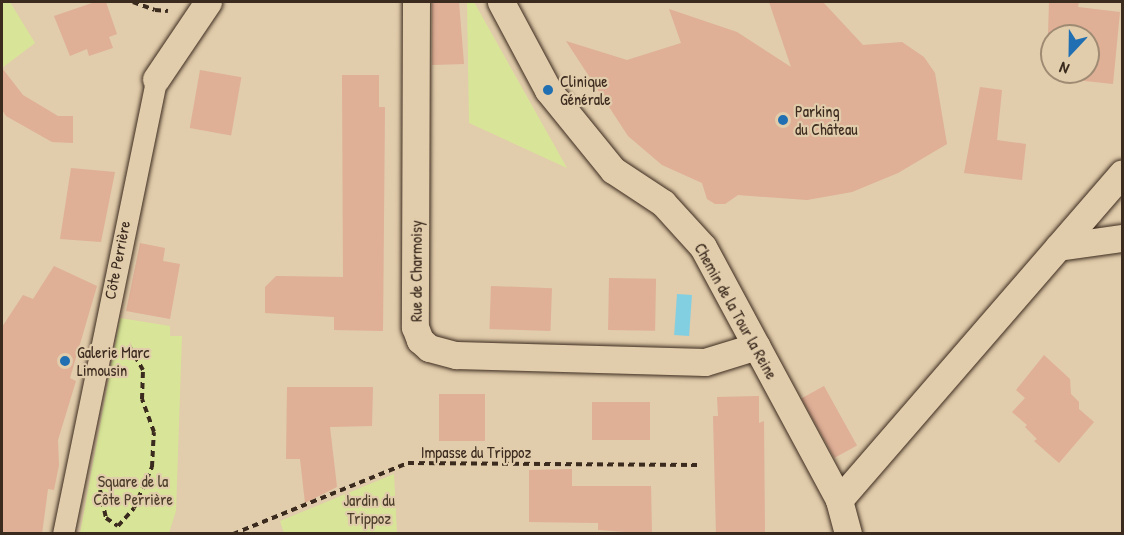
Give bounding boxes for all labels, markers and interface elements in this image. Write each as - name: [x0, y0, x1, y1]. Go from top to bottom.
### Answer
- north arrow: [1040, 24, 1100, 84]
- text: N: [1056, 57, 1072, 81]
- place label: Clinique Générale: [560, 71, 611, 109]
- marker: Clinique Générale: [541, 83, 555, 97]
- place label: Parking du Château: [795, 101, 858, 139]
- marker: Parking du Château: [776, 113, 790, 127]
- street label: Côte Perrière: [100, 219, 134, 301]
- street label: Rue de Charmoisy: [406, 220, 426, 322]
- street label: Chemin de la Tour la Reine: [691, 239, 781, 383]
- place label: Galerie Marc Limousin: [77, 342, 150, 380]
- marker: Galerie Marc Limousin: [58, 354, 72, 368]
- street label: Impasse du Trippoz: [421, 442, 531, 462]
- park label: Square de la Côte Perrière: [93, 471, 173, 509]
- park label: Jardin du Trippoz: [343, 490, 395, 528]

